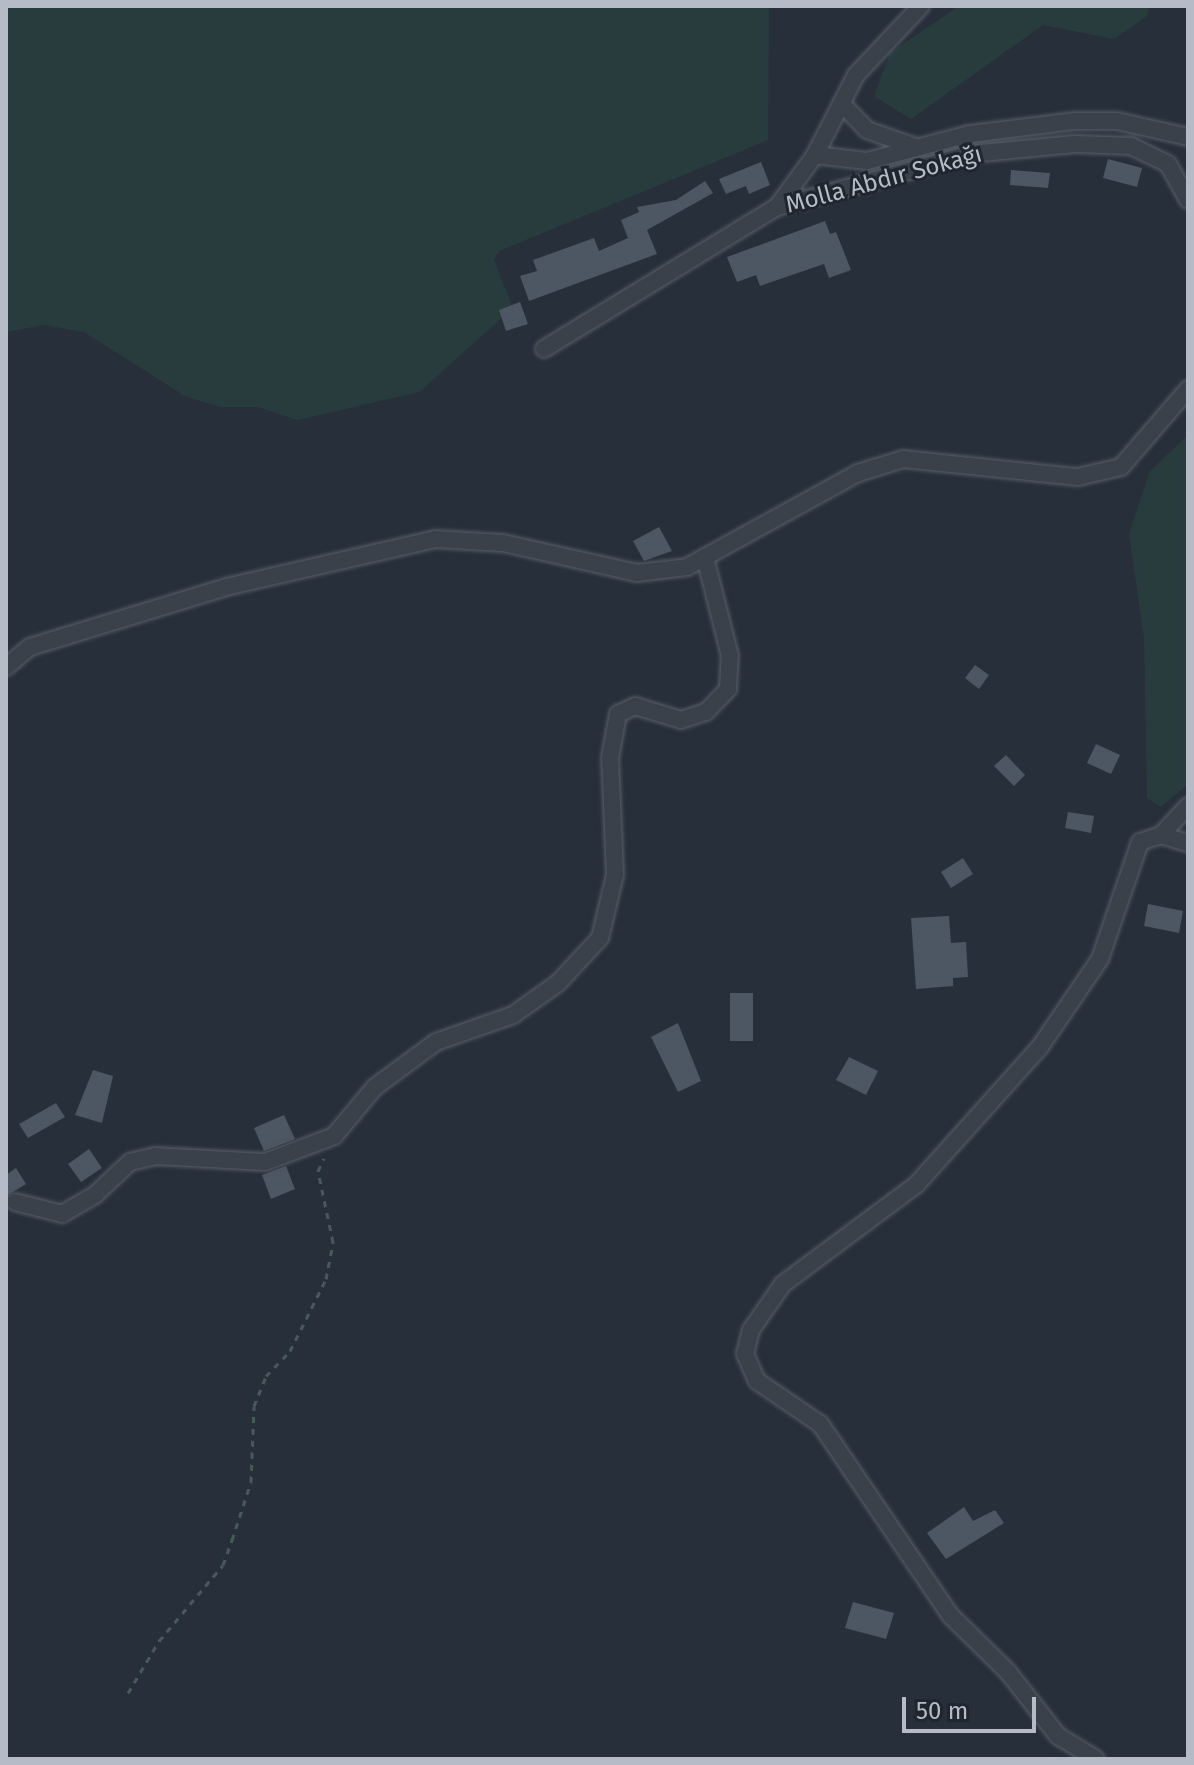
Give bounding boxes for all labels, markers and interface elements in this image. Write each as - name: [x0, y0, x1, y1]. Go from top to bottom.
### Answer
- street label: Molla Abdır Sokağı: [783, 140, 985, 220]
- scale bar: [906, 1681, 1040, 1731]
- text: 50 m: [916, 1697, 968, 1725]

